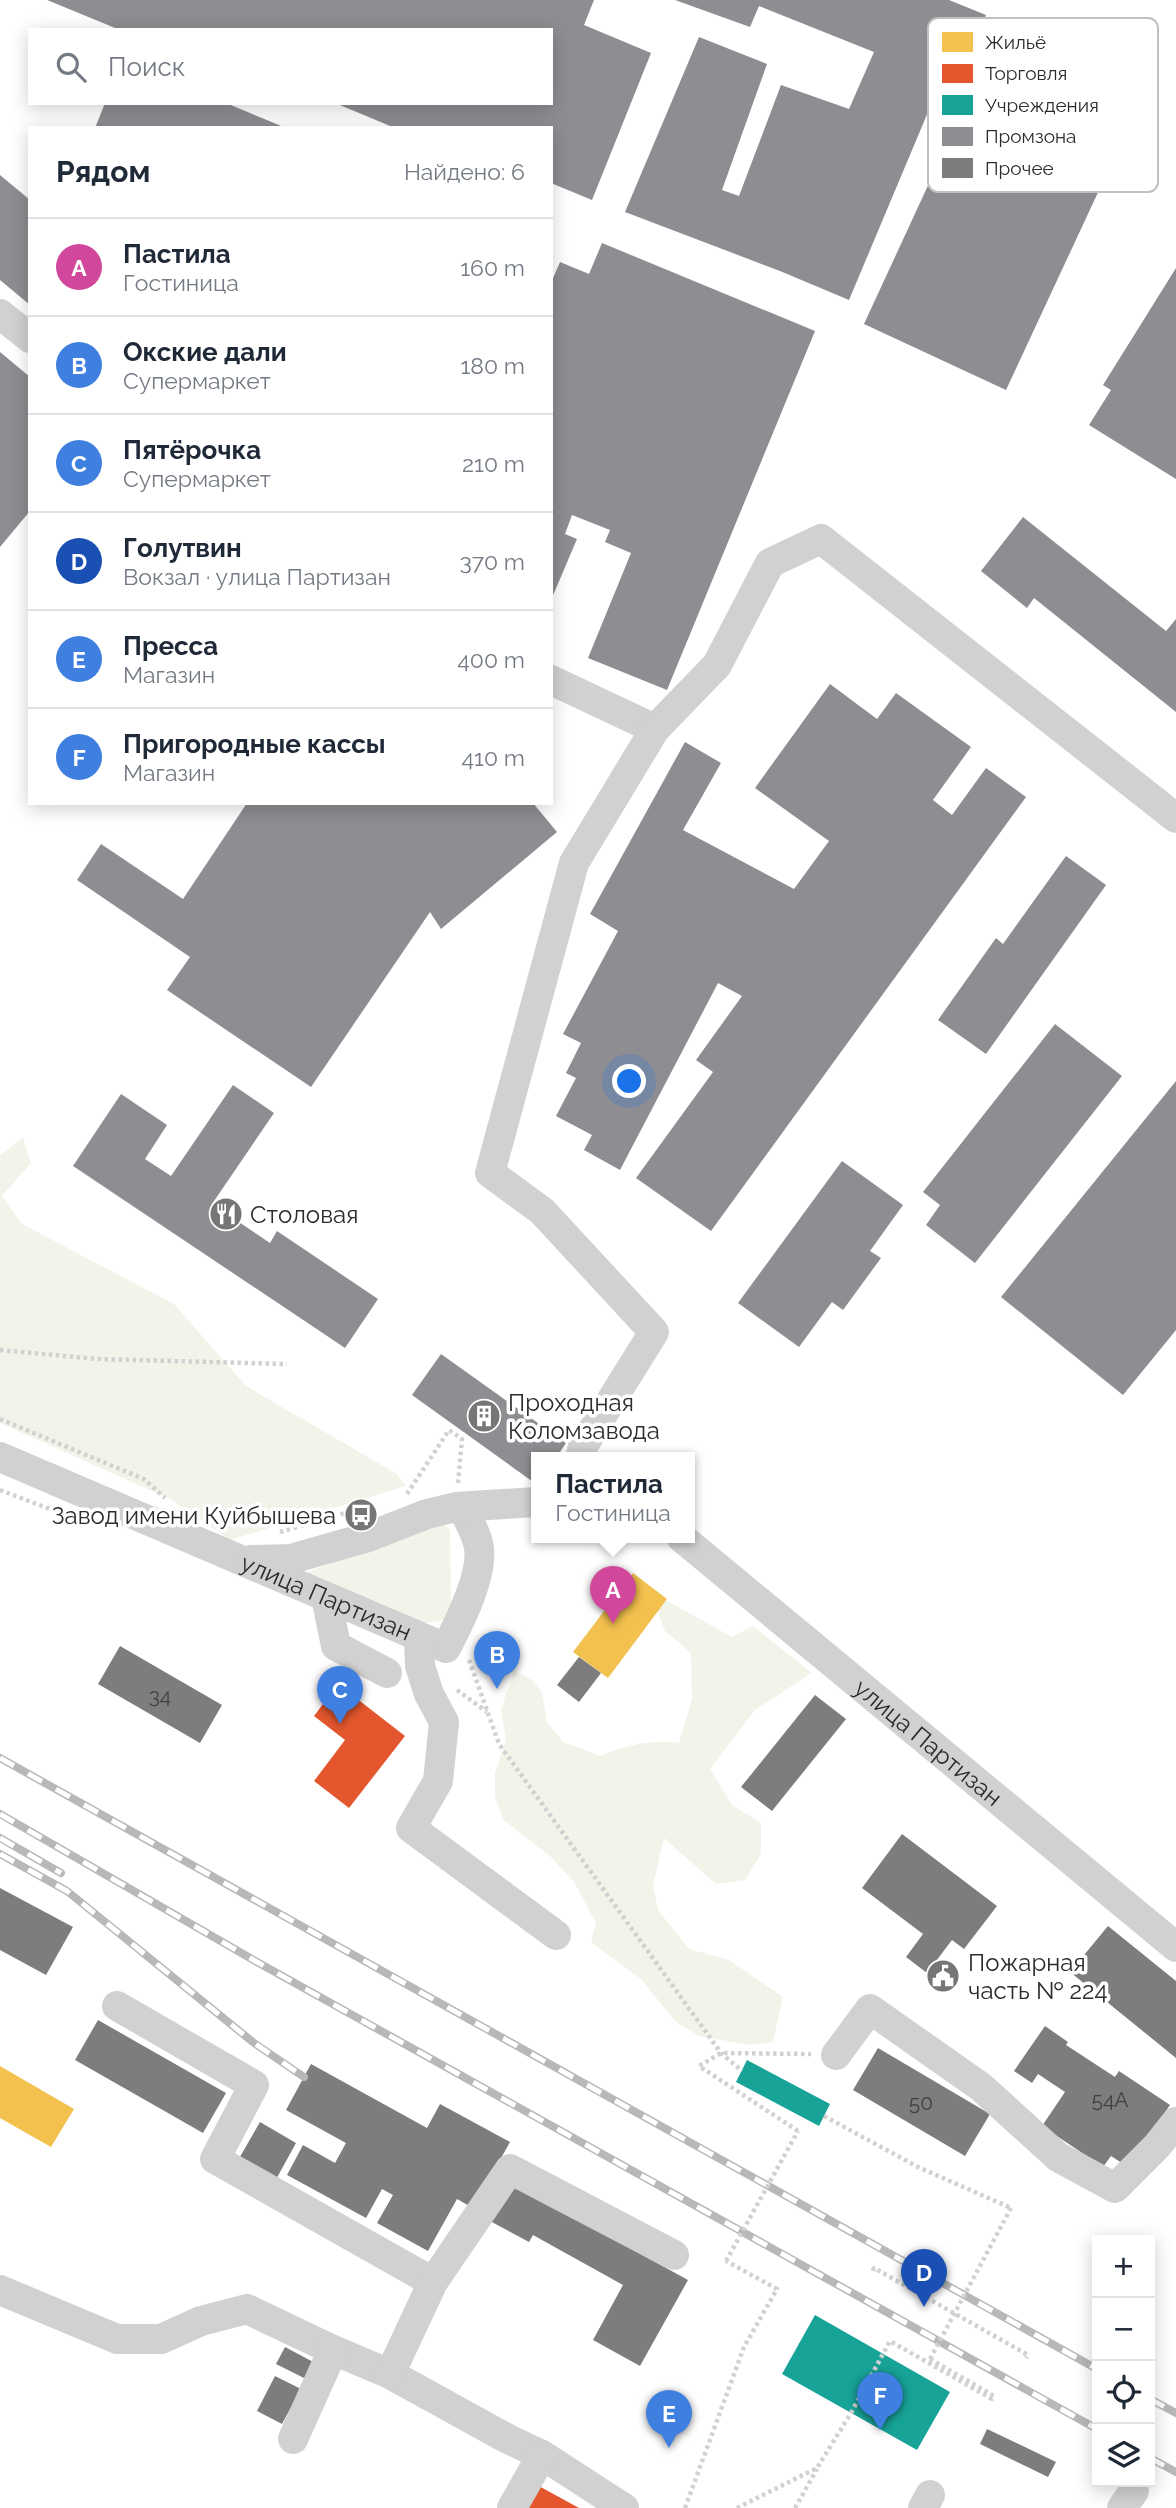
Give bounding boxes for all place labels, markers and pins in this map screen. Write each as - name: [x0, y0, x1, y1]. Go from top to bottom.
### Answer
- restaurant icon: Столовая: [207, 1195, 245, 1233]
- place label: Столовая: [250, 1200, 358, 1229]
- place label: Проходная Коломзавода: [508, 1388, 660, 1445]
- building icon: Проходная Коломзавода: [465, 1397, 503, 1435]
- bus stop icon: Завод имени Куйбышева: [342, 1496, 380, 1534]
- place label: Завод имени Куйбышева: [51, 1501, 336, 1530]
- pin: A: [590, 1566, 636, 1624]
- pin: B: [474, 1631, 520, 1689]
- pin: C: [317, 1666, 363, 1724]
- place label: Пожарная часть № 224: [968, 1948, 1108, 2005]
- public building icon: Пожарная часть № 224: [924, 1957, 962, 1995]
- pin: D: [901, 2249, 947, 2307]
- pin: F: [857, 2372, 903, 2430]
- pin: E: [646, 2390, 692, 2448]

